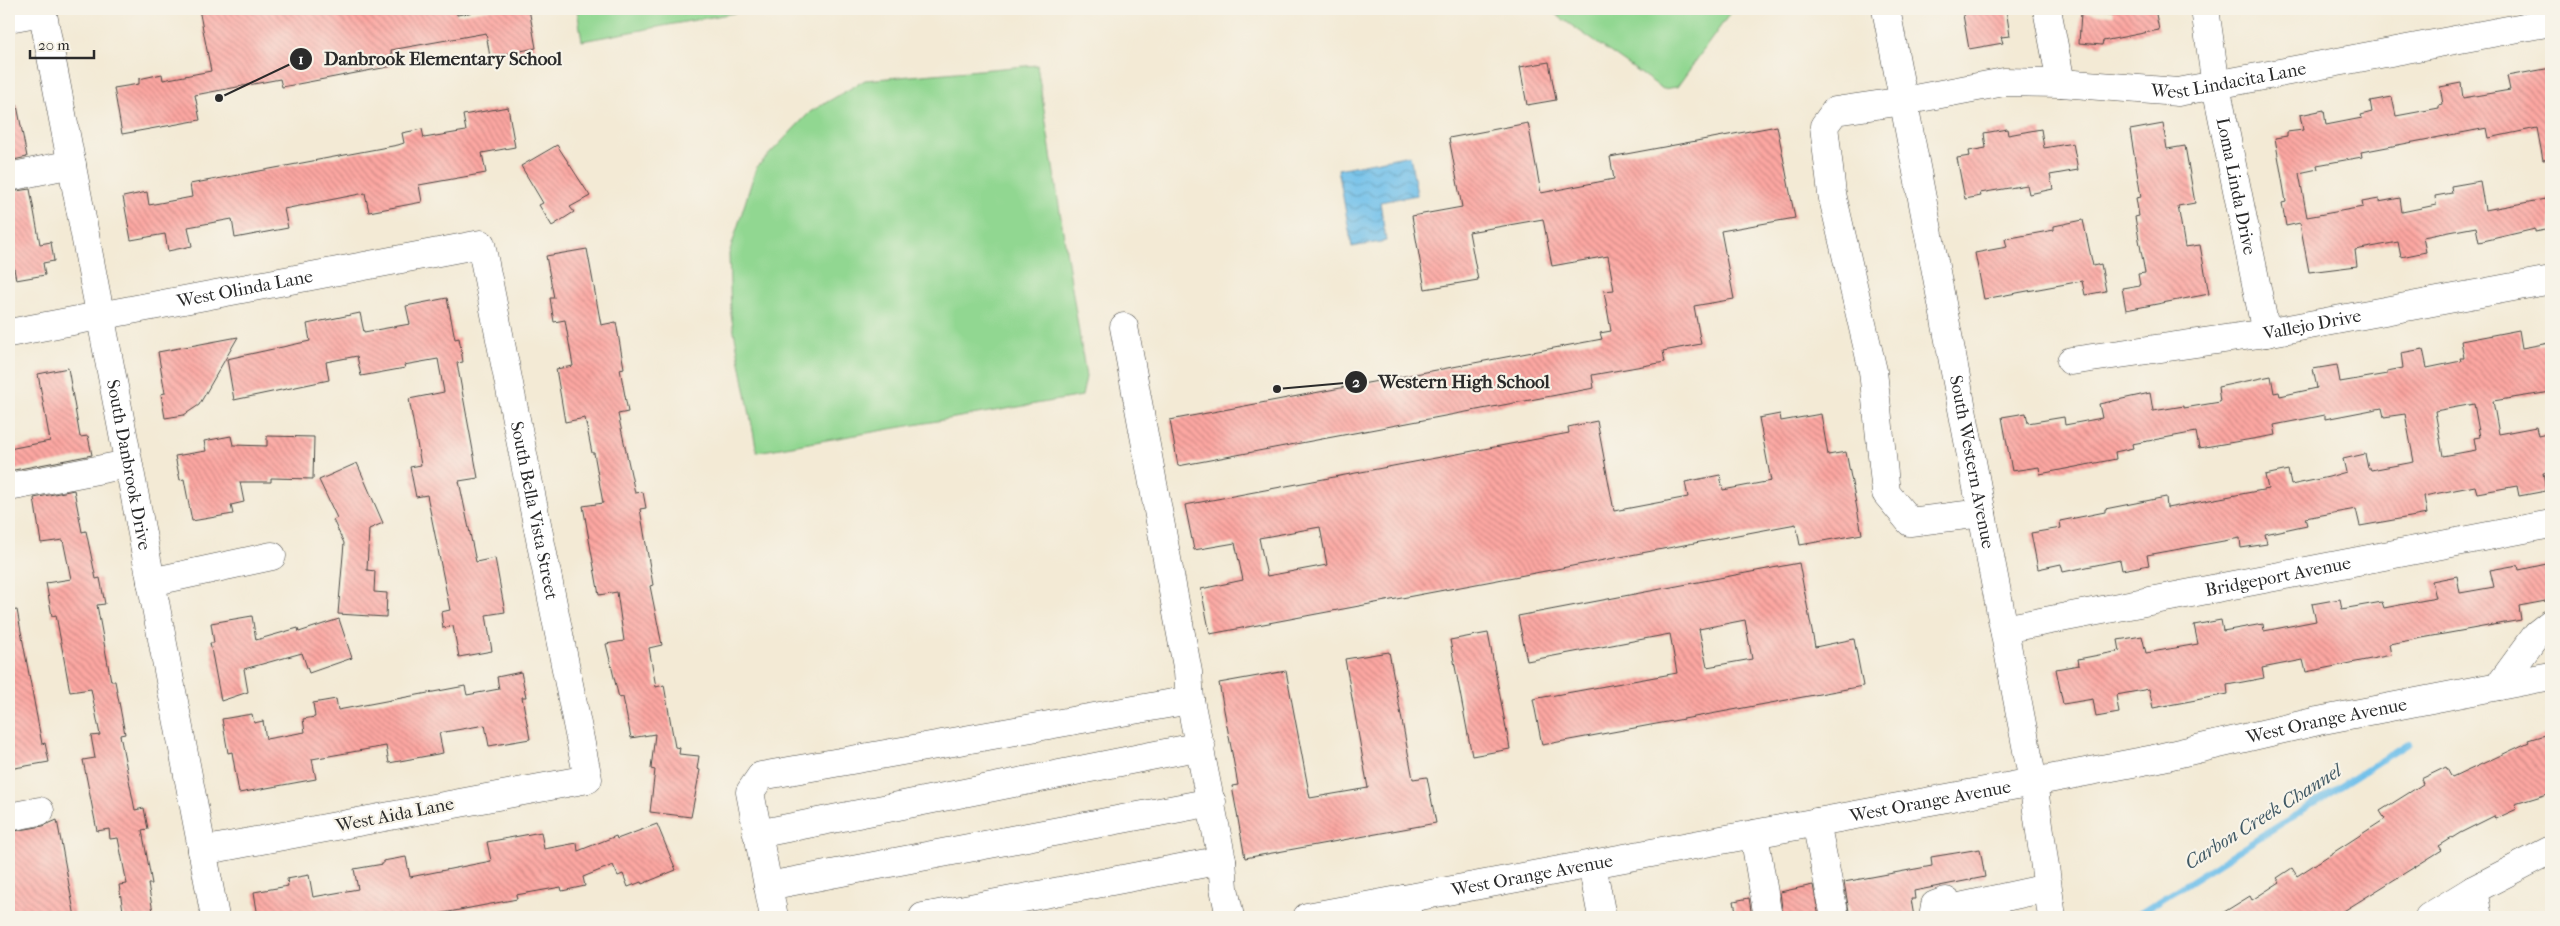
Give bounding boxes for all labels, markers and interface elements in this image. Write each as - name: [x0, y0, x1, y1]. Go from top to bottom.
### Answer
- scale bar: [30, 28, 94, 60]
- text: 20 m: [38, 36, 70, 54]
- callout: Danbrook Elementary School: [289, 42, 572, 76]
- text: Danbrook Elementary School: [324, 48, 563, 70]
- text: 1: [298, 50, 304, 68]
- street label: West Lindacita Lane: [2149, 58, 2308, 103]
- street label: Loma Linda Drive: [2212, 116, 2260, 257]
- street label: West Olinda Lane: [174, 265, 315, 312]
- street label: Vallejo Drive: [2261, 305, 2363, 344]
- callout: Western High School: [1343, 365, 1560, 399]
- text: Western High School: [1377, 371, 1551, 393]
- text: 2: [1352, 373, 1360, 391]
- street label: South Western Avenue: [1945, 373, 1999, 551]
- street label: South Danbrook Drive: [102, 378, 155, 552]
- street label: South Bella Vista Street: [506, 419, 562, 602]
- street label: Bridgeport Avenue: [2203, 552, 2353, 601]
- street label: West Orange Avenue: [2243, 694, 2409, 748]
- water label: Carbon Creek Channel: [2181, 759, 2347, 874]
- street label: West Orange Avenue: [1847, 776, 2013, 827]
- street label: West Aida Lane: [333, 793, 456, 837]
- street label: West Orange Avenue: [1449, 850, 1615, 901]

